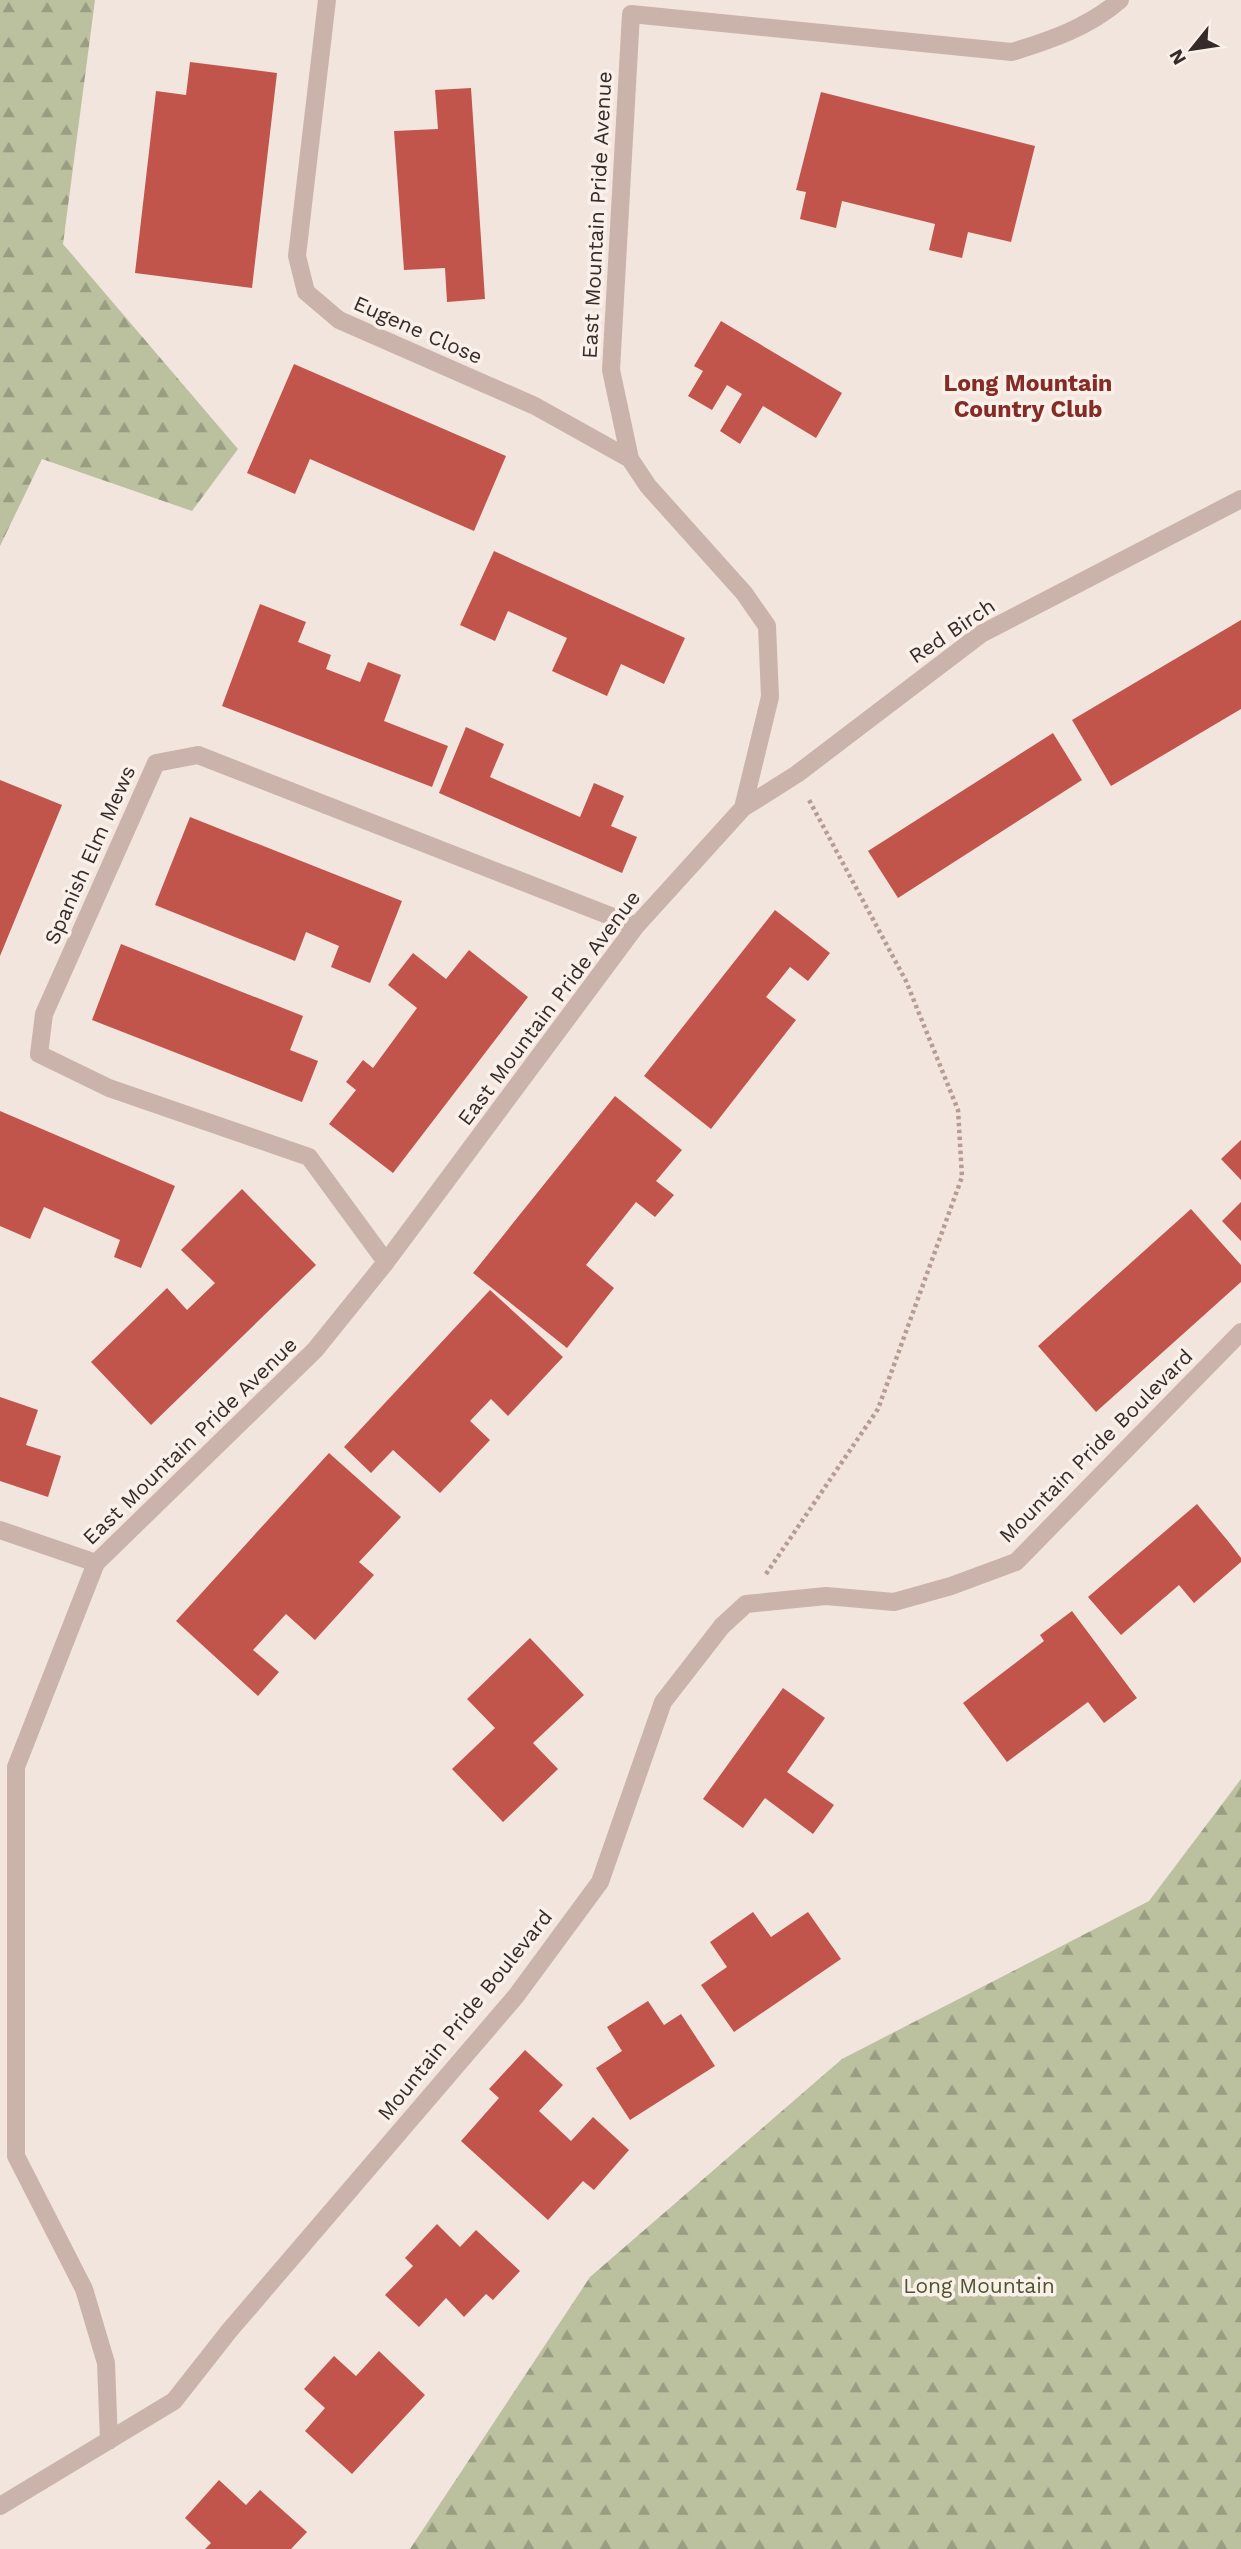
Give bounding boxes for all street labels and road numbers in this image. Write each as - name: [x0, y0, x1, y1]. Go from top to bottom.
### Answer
- street label: East Mountain Pride Avenue: [576, 71, 617, 359]
- street label: Eugene Close: [350, 290, 486, 369]
- street label: Red Birch: [904, 593, 999, 668]
- street label: Spanish Elm Mews: [39, 761, 140, 948]
- street label: East Mountain Pride Avenue: [452, 885, 645, 1130]
- street label: East Mountain Pride Avenue: [77, 1332, 302, 1550]
- street label: Mountain Pride Boulevard: [994, 1344, 1198, 1548]
- street label: Mountain Pride Boulevard: [372, 1904, 557, 2125]

